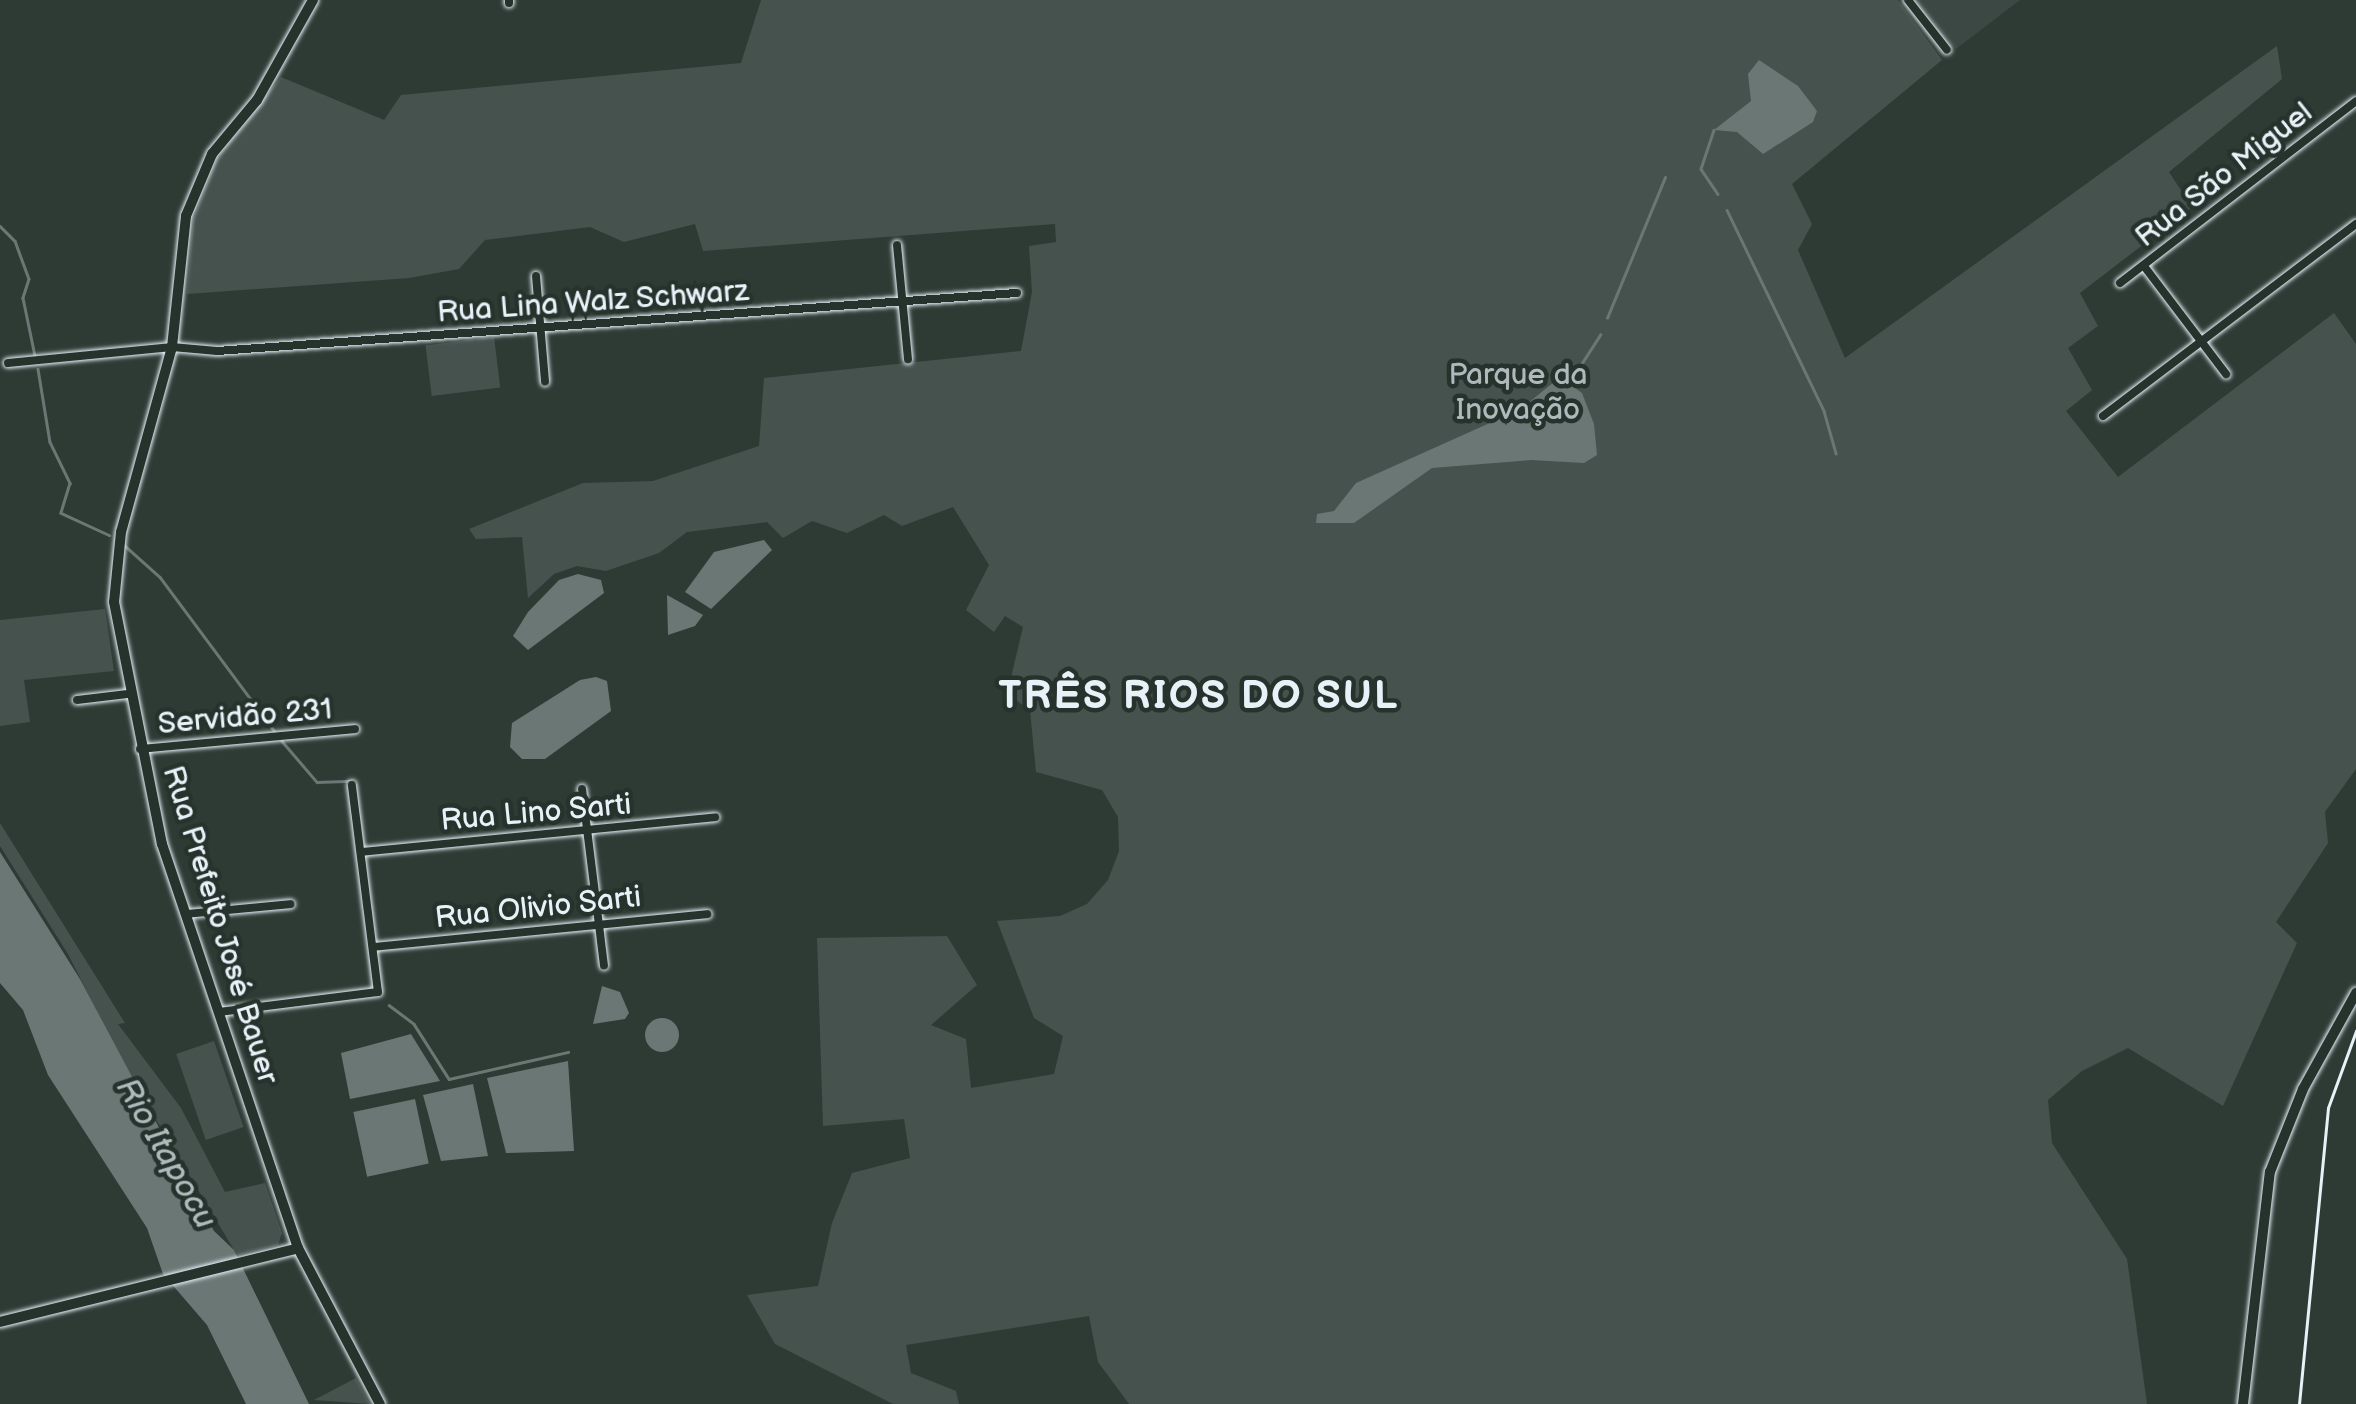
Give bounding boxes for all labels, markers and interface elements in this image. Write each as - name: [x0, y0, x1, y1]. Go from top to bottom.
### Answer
- street label: Rua São Miguel: [2128, 95, 2320, 255]
- street label: Rua Lina Walz Schwarz: [435, 273, 751, 331]
- park label: Parque da Inovação: [1448, 357, 1588, 428]
- district label: TRÊS RIOS DO SUL: [998, 672, 1400, 720]
- street label: Servidão 231: [156, 691, 334, 743]
- street label: Rua Prefeito José Bauer: [154, 761, 286, 1089]
- street label: Rua Lino Sarti: [439, 787, 633, 839]
- street label: Rua Olivio Sarti: [433, 879, 643, 937]
- water label: Rio Itapocu: [107, 1072, 223, 1236]

